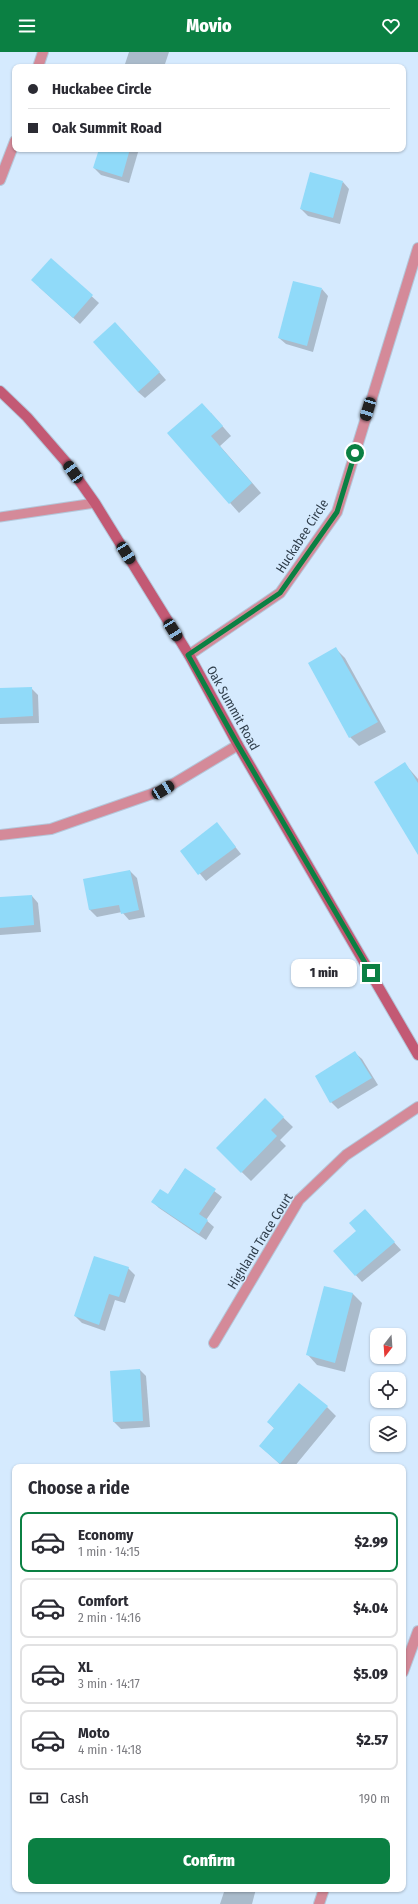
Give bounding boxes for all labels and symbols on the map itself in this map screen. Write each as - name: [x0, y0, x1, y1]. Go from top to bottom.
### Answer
- car: [359, 396, 377, 422]
- route start: [346, 444, 364, 462]
- car: [61, 459, 85, 485]
- street label: Huckabee Circle: [273, 496, 331, 576]
- car: [115, 540, 137, 566]
- car: [162, 617, 184, 643]
- street label: Oak Summit Road: [204, 663, 262, 753]
- car: [150, 779, 176, 801]
- callout: 1 min: [291, 959, 357, 987]
- route end: [362, 964, 380, 982]
- street label: Highland Trace Court: [224, 1190, 296, 1292]
- north arrow: [370, 1328, 406, 1364]

